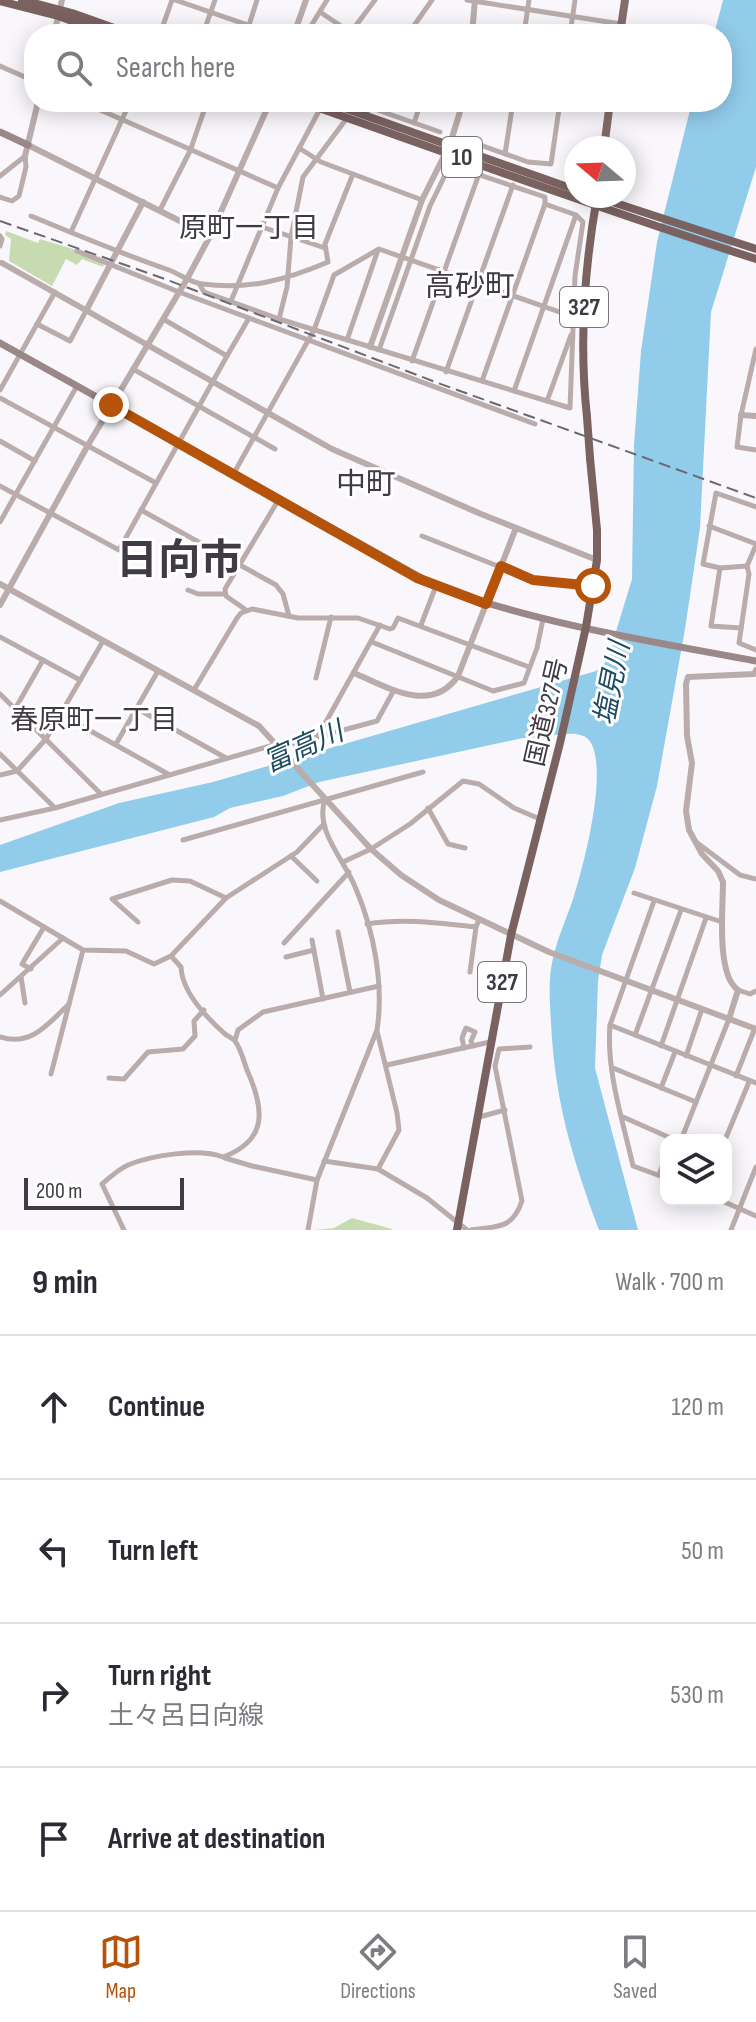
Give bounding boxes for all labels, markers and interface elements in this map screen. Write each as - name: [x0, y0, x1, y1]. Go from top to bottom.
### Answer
- search box: [24, 24, 732, 112]
- icon: search: [52, 46, 96, 90]
- text: Search here: [116, 50, 235, 86]
- north arrow: [564, 136, 636, 208]
- road number: 10: [442, 137, 482, 177]
- district label: 原町一丁目: [179, 212, 319, 245]
- district label: 高砂町: [425, 269, 515, 305]
- road number: 327: [560, 287, 608, 327]
- route end: [93, 387, 129, 423]
- district label: 中町: [336, 467, 396, 503]
- district label: 日向市: [116, 536, 242, 587]
- route start: [575, 568, 611, 604]
- water label: 塩見川: [588, 636, 637, 728]
- street label: 国道327号: [520, 655, 575, 769]
- district label: 春原町一丁目: [10, 704, 178, 737]
- water label: 富高川: [259, 714, 351, 780]
- road number: 327: [478, 962, 526, 1002]
- map controls: [660, 1134, 732, 1206]
- button: layers: [660, 1134, 732, 1206]
- scale bar: [24, 1174, 184, 1210]
- text: 200 m: [36, 1178, 82, 1205]
- text: 9 min: [32, 1262, 98, 1303]
- text: Walk · 700 m: [615, 1267, 724, 1298]
- icon: ahead: [32, 1385, 76, 1429]
- text: Continue: [108, 1389, 205, 1425]
- text: 120 m: [671, 1392, 724, 1423]
- icon: left: [32, 1529, 76, 1573]
- text: Turn left: [108, 1533, 198, 1569]
- text: 50 m: [681, 1536, 724, 1567]
- text: Turn right: [108, 1658, 211, 1694]
- icon: right: [32, 1673, 76, 1717]
- text: 530 m: [670, 1680, 724, 1711]
- text: 土々呂日向線: [108, 1701, 264, 1732]
- icon: arrive: [32, 1817, 76, 1861]
- text: Arrive at destination: [108, 1821, 325, 1857]
- tab: Map: [99, 1930, 143, 2005]
- tab: Directions: [340, 1930, 416, 2005]
- tab: Saved: [613, 1930, 657, 2005]

